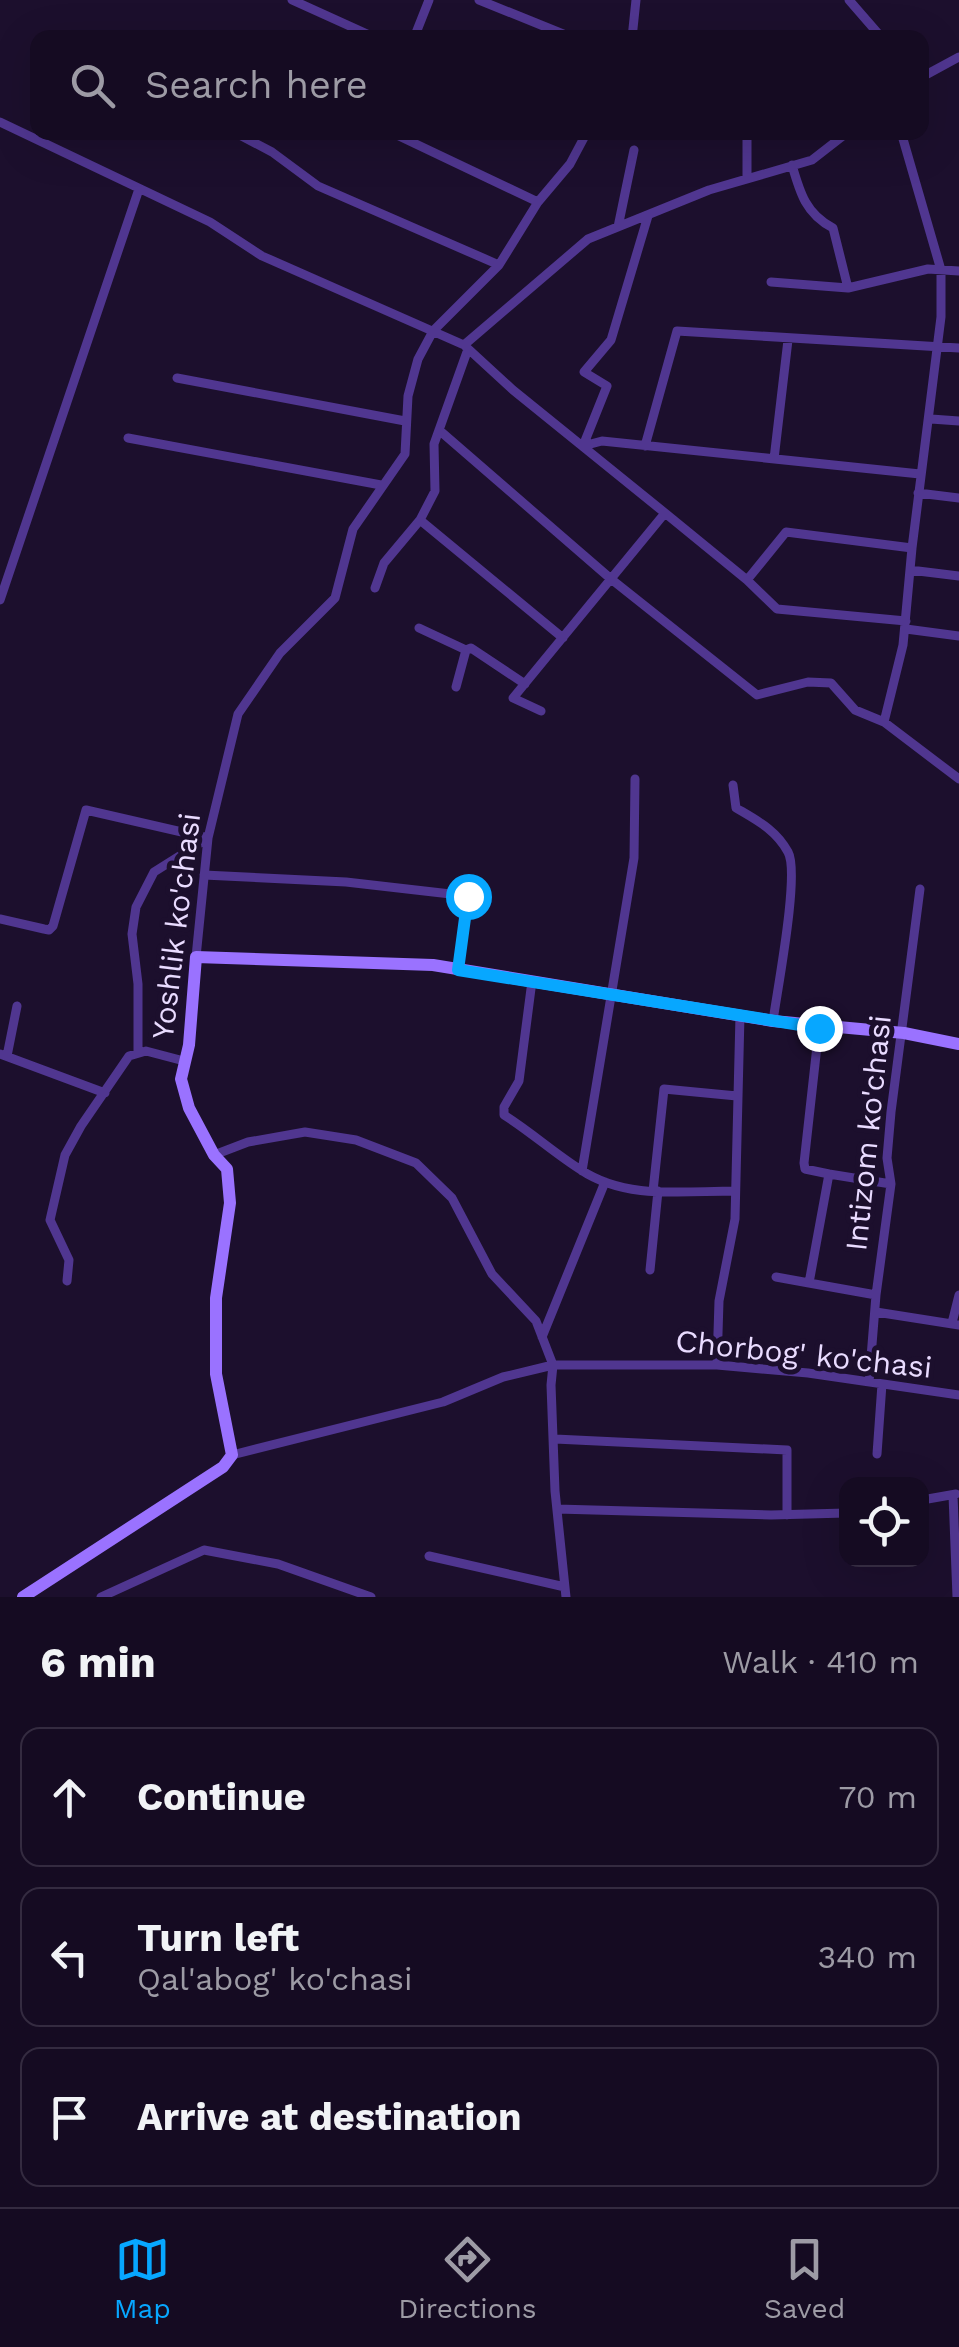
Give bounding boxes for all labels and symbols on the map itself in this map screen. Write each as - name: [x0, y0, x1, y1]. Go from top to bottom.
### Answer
- street label: Yoshlik ko'chasi: [145, 811, 207, 1041]
- route start: [446, 874, 492, 920]
- route end: [797, 1006, 843, 1052]
- street label: Intizom ko'chasi: [838, 1013, 898, 1253]
- street label: Сhorbog' ko'chasi: [674, 1323, 934, 1385]

